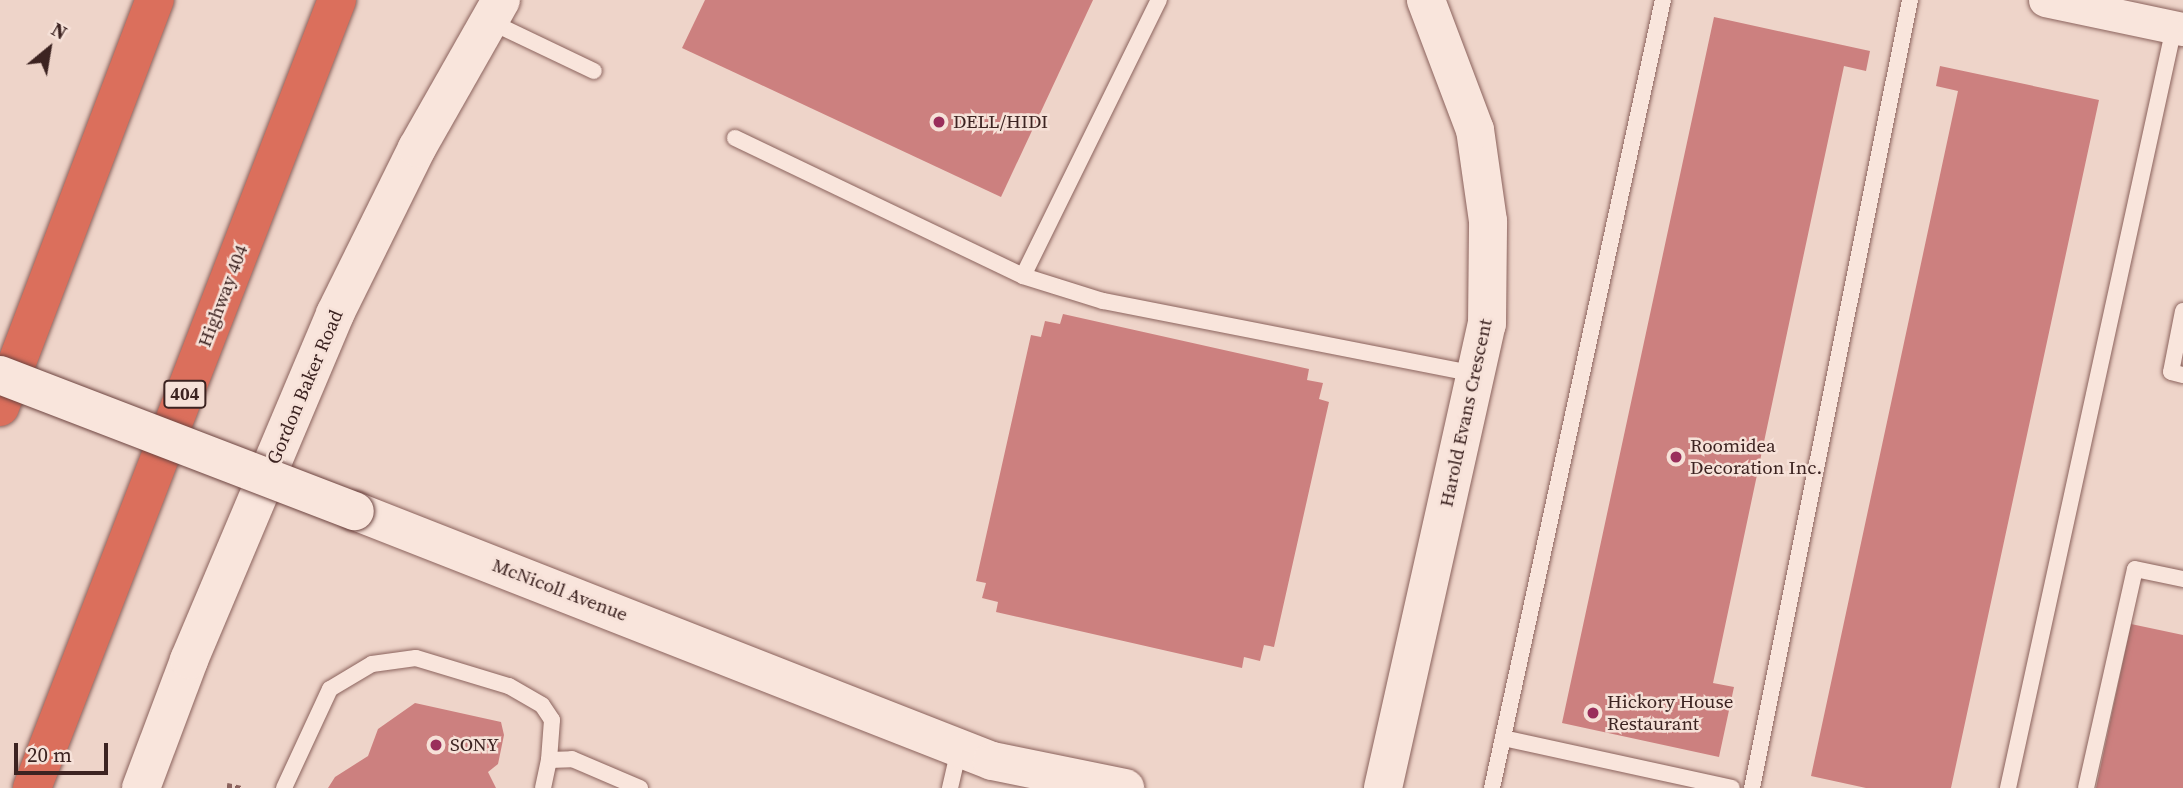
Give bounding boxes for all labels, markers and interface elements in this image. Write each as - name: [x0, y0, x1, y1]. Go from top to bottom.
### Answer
- north arrow: [14, 14, 84, 84]
- text: N: [47, 16, 72, 46]
- place label: DELL/HIDI: [953, 111, 1048, 133]
- marker: DELL/HIDI: [931, 114, 947, 130]
- street label: Highway 404: [193, 242, 253, 350]
- street label: Gordon Baker Road: [262, 307, 348, 467]
- street label: Harold Evans Crescent: [1435, 317, 1497, 509]
- road number: 404: [162, 380, 208, 408]
- place label: Roomidea Decoration Inc.: [1690, 435, 1822, 479]
- marker: Roomidea Decoration Inc.: [1668, 449, 1684, 465]
- street label: McNicoll Avenue: [489, 554, 631, 626]
- place label: Hickory House Restaurant: [1607, 691, 1733, 735]
- marker: Hickory House Restaurant: [1585, 705, 1601, 721]
- scale bar: [18, 728, 112, 772]
- place label: SONY: [450, 734, 499, 756]
- marker: SONY: [428, 737, 444, 753]
- text: 20 m: [27, 740, 72, 769]

